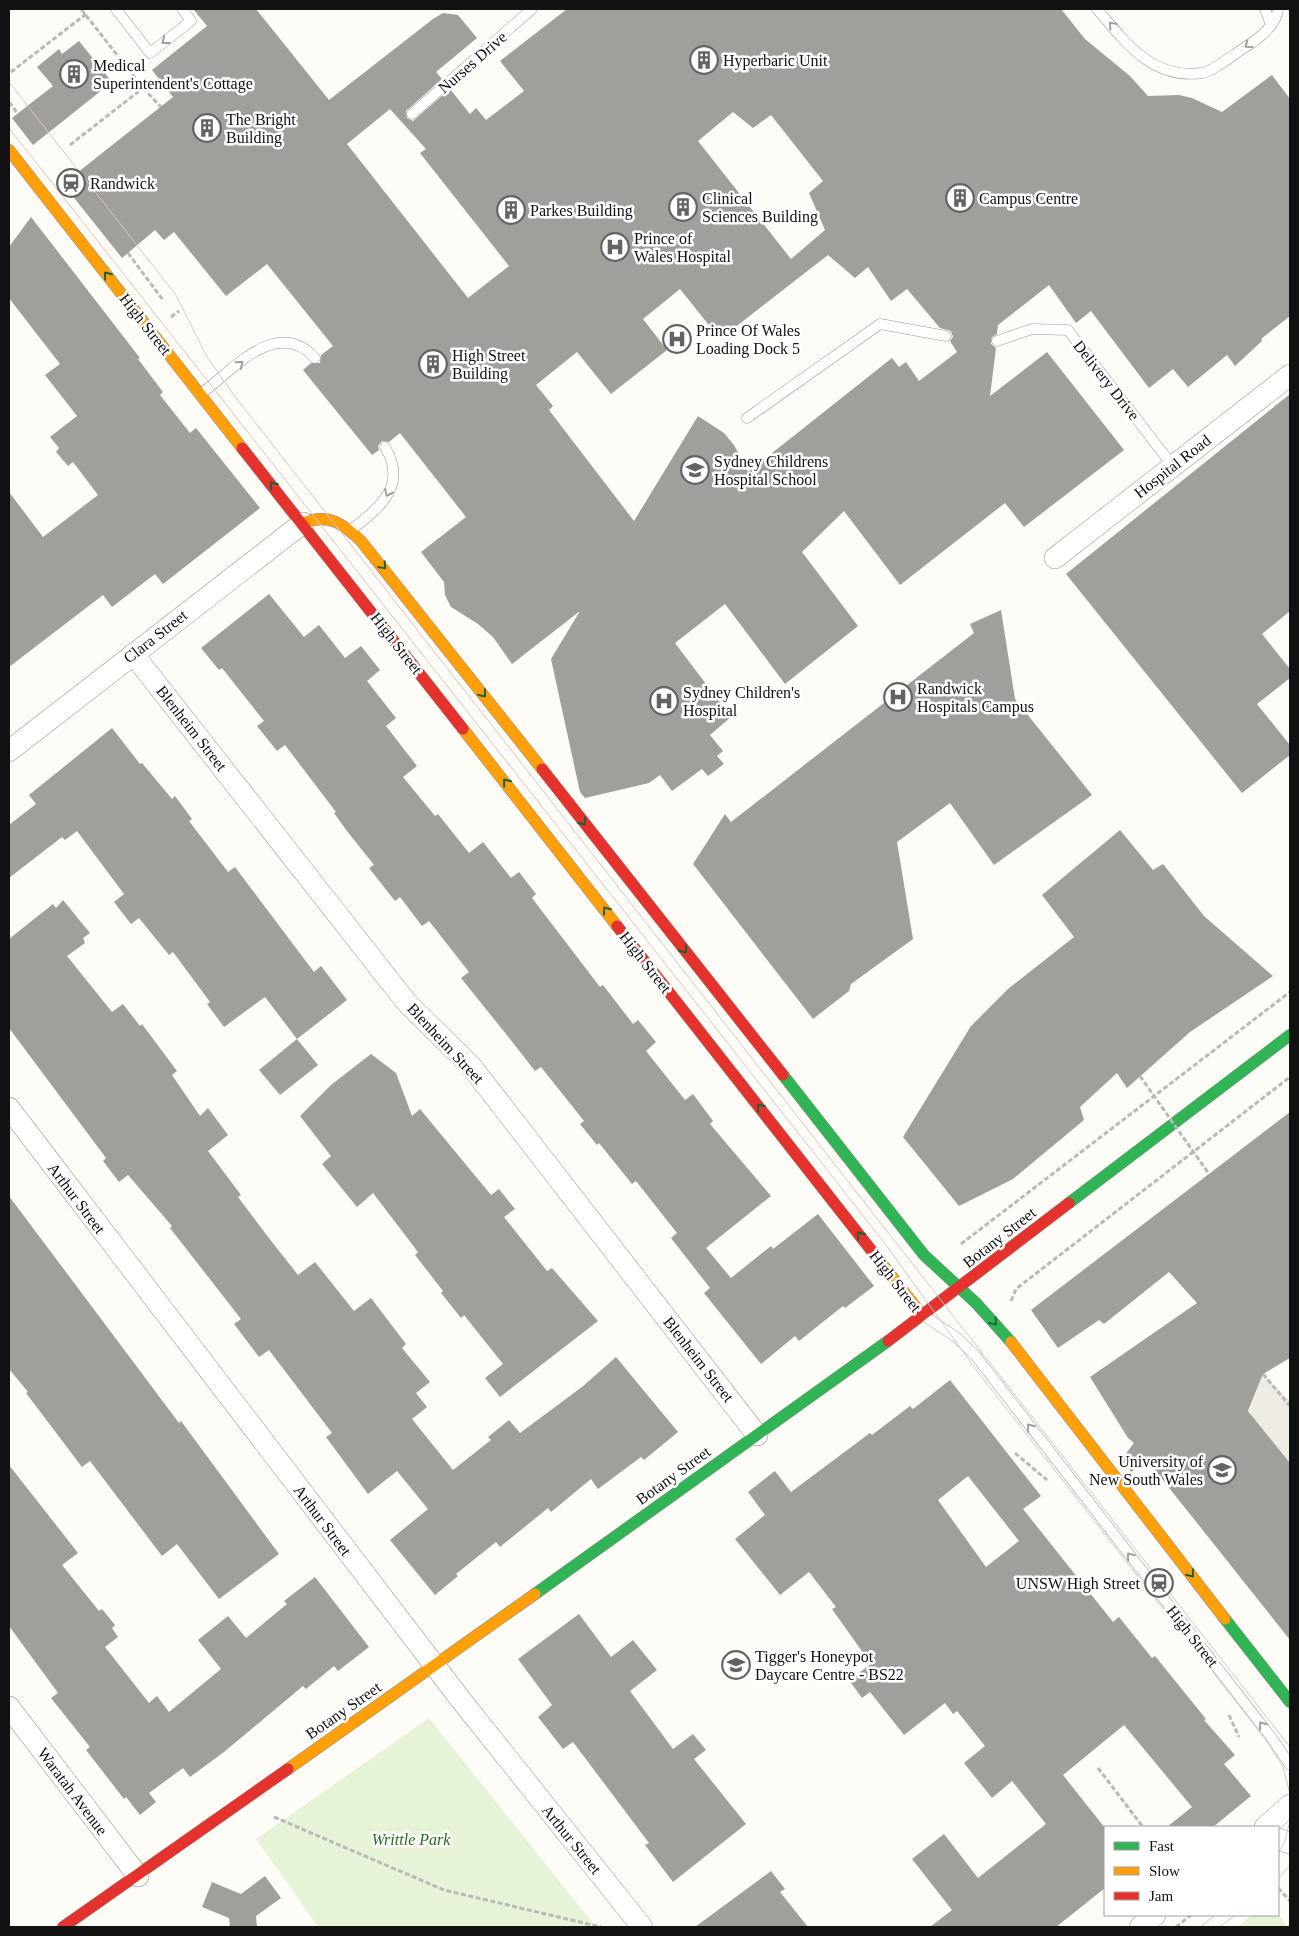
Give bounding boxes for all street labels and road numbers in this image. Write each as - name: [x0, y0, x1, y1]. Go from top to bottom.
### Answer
- street label: Nurses Drive: [435, 28, 510, 97]
- street label: High Street: [116, 290, 175, 359]
- street label: Delivery Drive: [1069, 337, 1143, 424]
- street label: Hospital Road: [1131, 431, 1214, 502]
- street label: Clara Street: [120, 606, 191, 666]
- street label: High Street: [367, 609, 426, 678]
- street label: Blenheim Street: [153, 682, 231, 775]
- street label: High Street: [616, 928, 675, 997]
- street label: Blenheim Street: [404, 1000, 488, 1087]
- street label: Arthur Street: [45, 1160, 109, 1237]
- street label: Botany Street: [960, 1203, 1040, 1272]
- street label: High Street: [866, 1247, 925, 1316]
- street label: Blenheim Street: [660, 1313, 738, 1406]
- street label: Botany Street: [633, 1442, 715, 1509]
- street label: Arthur Street: [291, 1482, 355, 1559]
- street label: High Street: [1163, 1602, 1222, 1671]
- street label: Botany Street: [303, 1678, 385, 1743]
- street label: Waratah Avenue: [34, 1744, 111, 1838]
- street label: Arthur Street: [539, 1801, 605, 1878]

